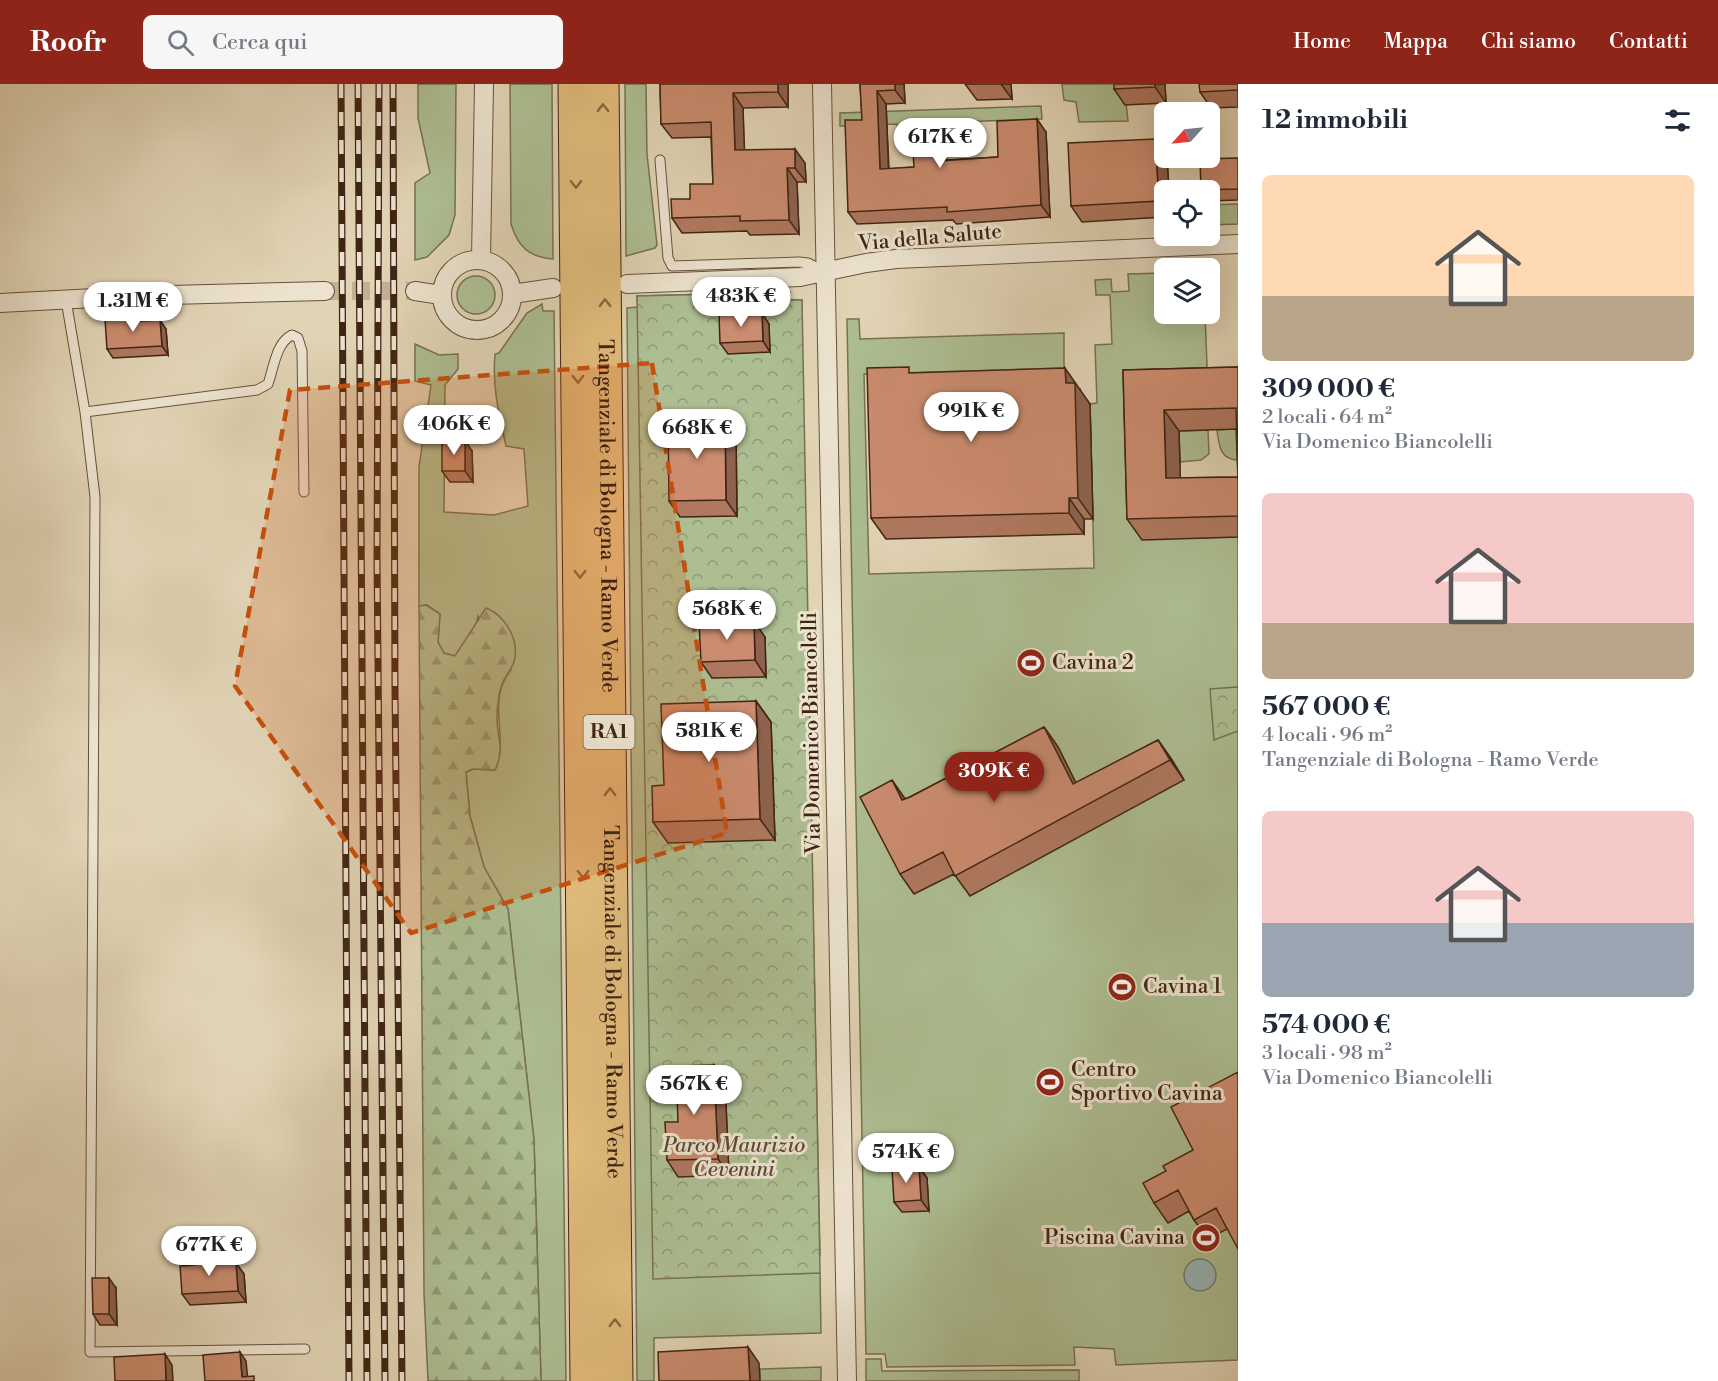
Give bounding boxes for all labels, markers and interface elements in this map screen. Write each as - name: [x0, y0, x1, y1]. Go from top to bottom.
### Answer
- search box: [143, 15, 563, 69]
- text: Roofr: [30, 25, 107, 60]
- icon: search: [164, 26, 197, 59]
- text: Cerca qui: [212, 29, 308, 56]
- text: Home: [1293, 29, 1351, 55]
- text: Mappa: [1384, 29, 1448, 55]
- text: Chi siamo: [1481, 29, 1576, 55]
- text: Contatti: [1609, 29, 1688, 55]
- north arrow: [1154, 102, 1220, 168]
- map controls: [1154, 102, 1220, 324]
- one-way arrow: [597, 103, 609, 112]
- text: 12 immobili: [1262, 104, 1408, 136]
- icon: filters: [1661, 104, 1694, 137]
- pin: 617K €: [891, 118, 989, 169]
- text: 617K €: [908, 125, 972, 150]
- one-way arrow: [570, 180, 583, 189]
- button: locate: [1154, 180, 1220, 246]
- icon: home: [1424, 214, 1532, 322]
- street label: Via della Salute: [856, 219, 1003, 257]
- button: layers: [1154, 258, 1220, 324]
- pin: 483K €: [692, 277, 790, 328]
- pin: 1.31M €: [78, 282, 188, 333]
- text: 483K €: [706, 284, 776, 309]
- text: 1.31M €: [97, 289, 169, 314]
- one-way arrow: [599, 298, 611, 307]
- street label: Tangenziale di Bologna - Ramo Verde: [592, 339, 622, 693]
- text: 309 000 €: [1262, 373, 1395, 405]
- one-way arrow: [572, 375, 584, 384]
- pin: 991K €: [922, 392, 1020, 443]
- text: 991K €: [938, 399, 1004, 424]
- pin: 406K €: [405, 405, 503, 456]
- text: 2 locali · 64 m²: [1262, 405, 1392, 430]
- pin: 668K €: [648, 409, 746, 460]
- text: 406K €: [418, 412, 490, 437]
- text: 668K €: [662, 416, 732, 441]
- text: Via Domenico Biancolelli: [1262, 430, 1493, 455]
- icon: home: [1424, 532, 1532, 640]
- one-way arrow: [574, 570, 586, 579]
- pin: 568K €: [678, 590, 776, 641]
- text: 568K €: [692, 597, 762, 622]
- street label: Via Domenico Biancolelli: [797, 612, 827, 855]
- sports icon: Cavina 2: [1015, 647, 1047, 679]
- place label: Cavina 2: [1052, 650, 1134, 676]
- text: 567 000 €: [1262, 691, 1391, 723]
- pin: 581K €: [660, 712, 758, 763]
- road number: RA1: [584, 715, 634, 749]
- text: 581K €: [676, 719, 742, 744]
- text: 4 locali · 96 m²: [1262, 723, 1392, 748]
- text: Tangenziale di Bologna - Ramo Verde: [1262, 748, 1599, 773]
- pin: 309K €: [945, 752, 1043, 803]
- text: 309K €: [958, 759, 1030, 784]
- one-way arrow: [604, 787, 616, 796]
- street label: Tangenziale di Bologna - Ramo Verde: [597, 825, 627, 1179]
- icon: home: [1424, 850, 1532, 958]
- one-way arrow: [577, 870, 589, 879]
- sports icon: Cavina 1: [1106, 971, 1138, 1003]
- place label: Cavina 1: [1143, 974, 1222, 1000]
- text: 574 000 €: [1262, 1009, 1390, 1041]
- text: 3 locali · 98 m²: [1262, 1041, 1392, 1066]
- place label: Centro Sportivo Cavina: [1071, 1057, 1223, 1107]
- pin: 567K €: [645, 1065, 743, 1116]
- sports icon: Centro Sportivo Cavina: [1034, 1066, 1066, 1098]
- text: Via Domenico Biancolelli: [1262, 1066, 1493, 1091]
- text: 567K €: [660, 1072, 728, 1097]
- park label: Parco Maurizio Cevenini: [662, 1133, 805, 1183]
- pin: 574K €: [857, 1133, 955, 1184]
- text: 574K €: [872, 1140, 940, 1165]
- sports icon: Piscina Cavina: [1190, 1222, 1222, 1254]
- place label: Piscina Cavina: [1044, 1225, 1185, 1251]
- pin: 677K €: [160, 1226, 258, 1277]
- text: 677K €: [175, 1233, 243, 1258]
- one-way arrow: [609, 1318, 621, 1327]

